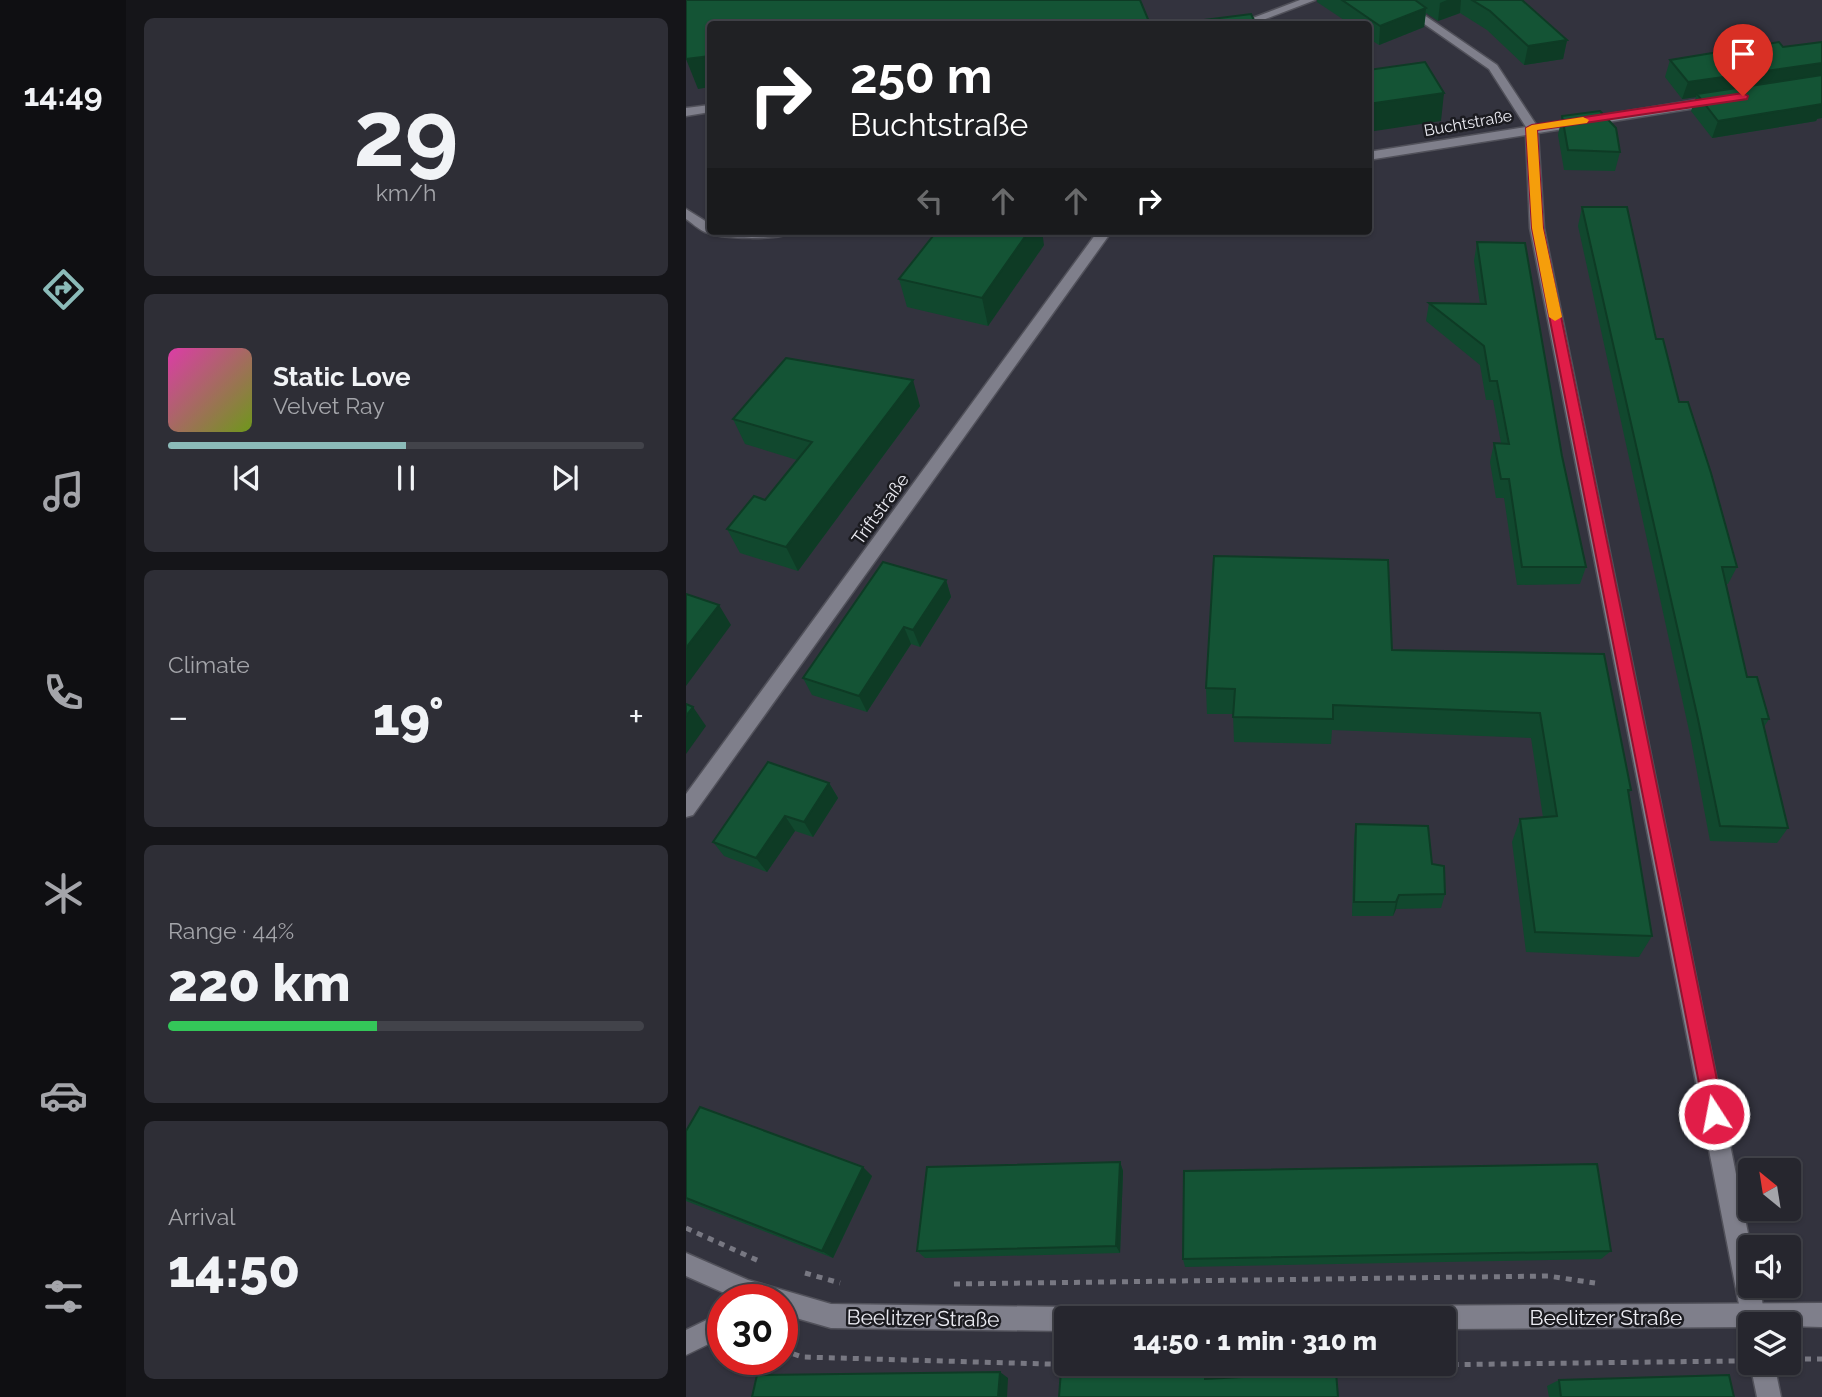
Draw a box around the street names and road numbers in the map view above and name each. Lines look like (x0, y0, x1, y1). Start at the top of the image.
street label: Buchtstraße (1422, 106, 1514, 140)
street label: Triftstraße (847, 469, 913, 549)
street label: Beelitzer Straße (846, 1304, 1000, 1332)
street label: Beelitzer Straße (1530, 1305, 1682, 1330)

